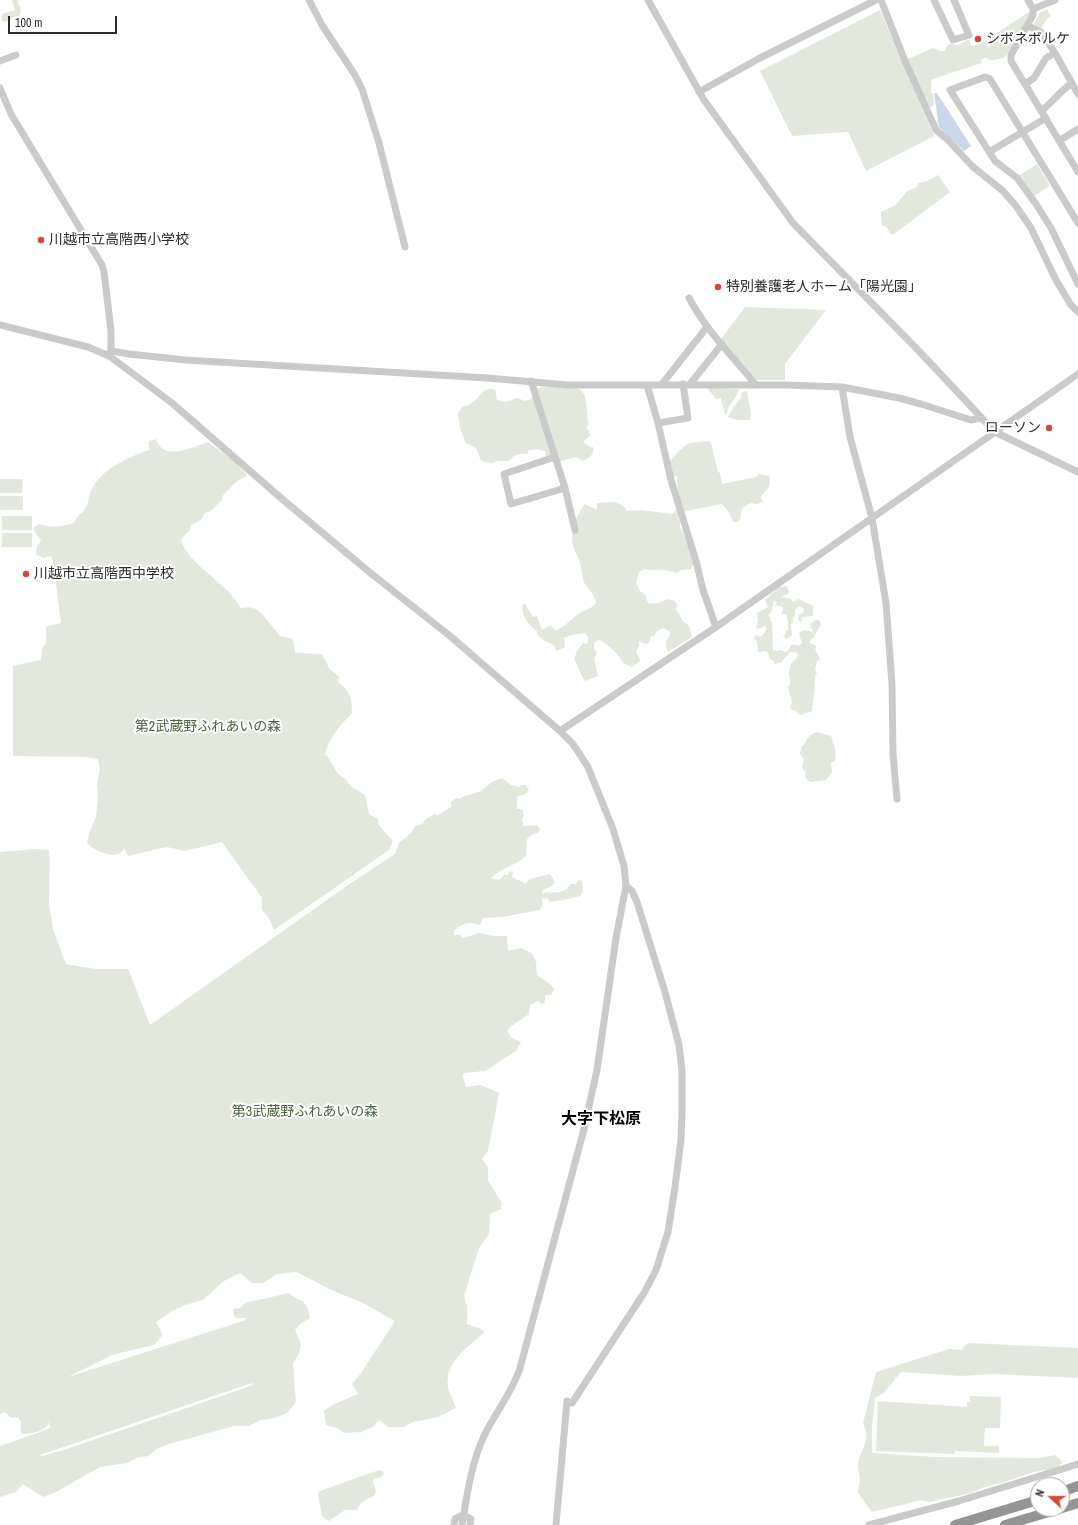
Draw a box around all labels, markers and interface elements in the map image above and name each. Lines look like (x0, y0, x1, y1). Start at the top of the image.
scale bar (10, 8, 119, 34)
text: 100 m (15, 15, 42, 31)
place label: シボネボルケ (986, 31, 1070, 47)
marker: シボネボルケ (973, 34, 983, 44)
place label: 川越市立高階西小学校 (49, 232, 189, 248)
marker: 川越市立高階西小学校 (36, 235, 46, 245)
place label: 特別養護老人ホーム「陽光園」 (726, 279, 922, 295)
marker: 特別養護老人ホーム「陽光園」 (713, 282, 723, 292)
place label: ローソン (985, 420, 1041, 436)
marker: ローソン (1044, 423, 1054, 433)
place label: 川越市立高階西中学校 (34, 566, 174, 582)
marker: 川越市立高階西中学校 (21, 569, 31, 579)
park label: 第2武蔵野ふれあいの森 (135, 719, 281, 735)
park label: 第3武蔵野ふれあいの森 (232, 1104, 378, 1120)
district label: 大字下松原 (561, 1110, 641, 1130)
north arrow (1030, 1477, 1070, 1517)
text: N (1032, 1488, 1047, 1499)

